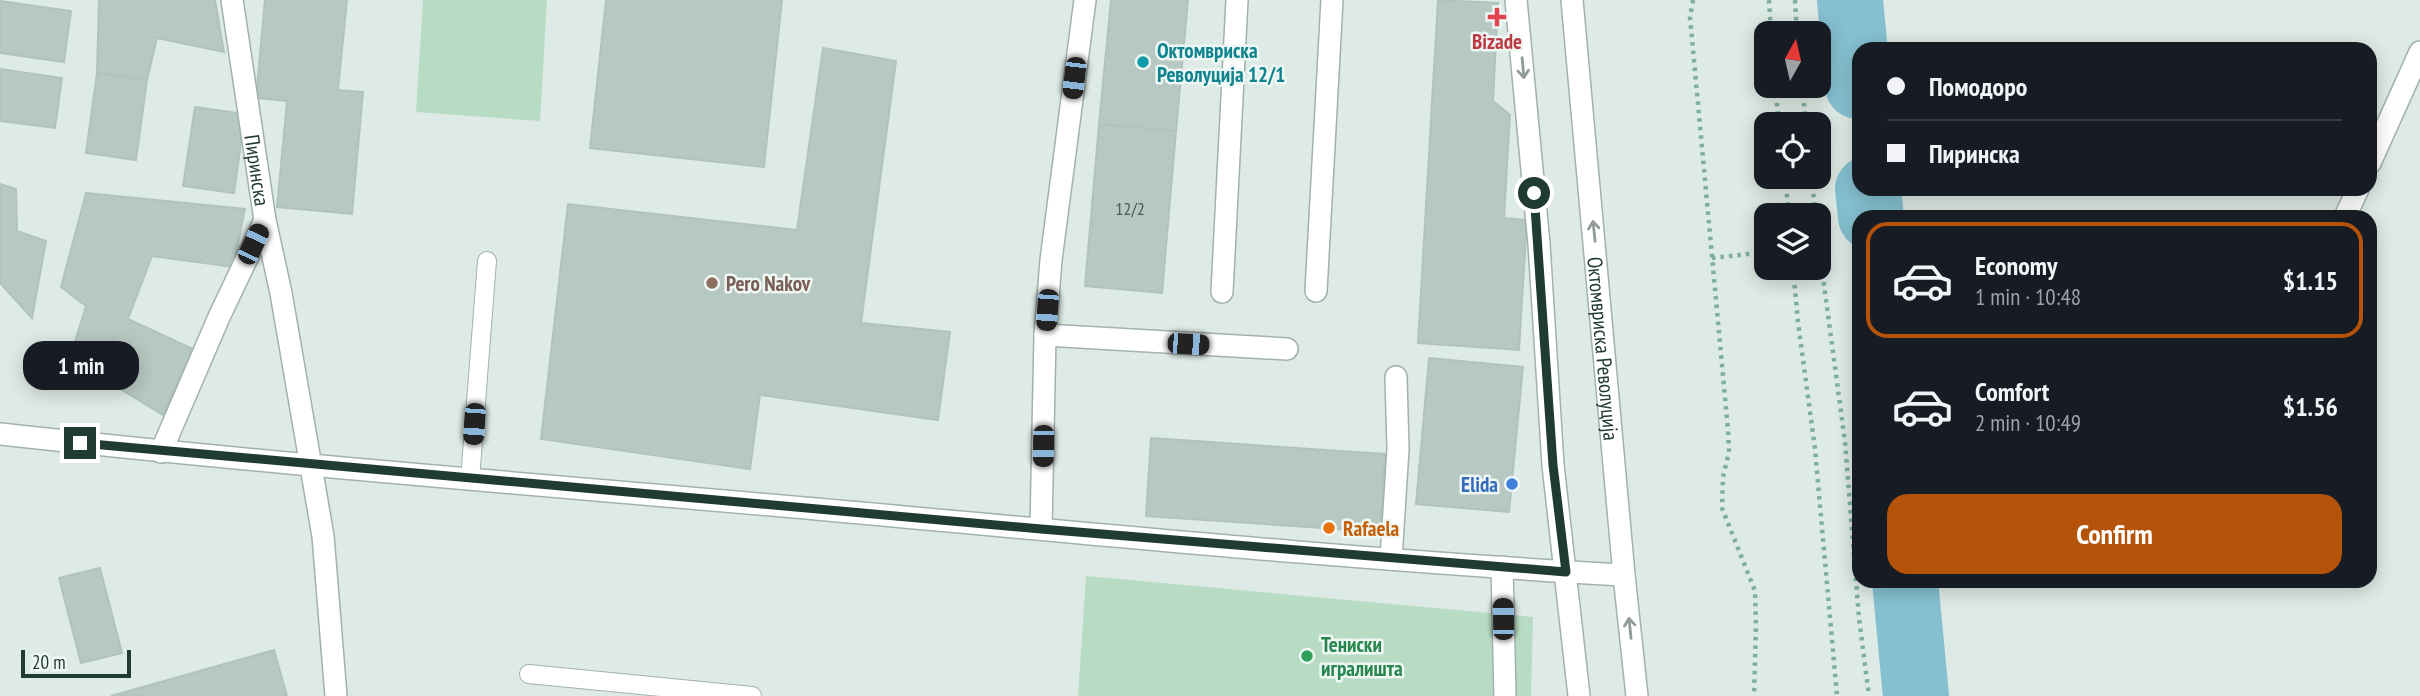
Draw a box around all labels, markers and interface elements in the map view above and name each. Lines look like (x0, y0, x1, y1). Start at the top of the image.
marker: Bizade (1489, 9, 1505, 25)
north arrow (1754, 21, 1830, 98)
map controls (1754, 21, 1831, 280)
place label: Bizade (1472, 28, 1522, 55)
place label: Октомвриска Револуција 12/1 (1157, 37, 1285, 88)
marker: Октомвриска Револуција 12/1 (1135, 54, 1151, 70)
car (1062, 56, 1087, 100)
one-way arrow (1517, 56, 1530, 79)
text: Помодоро (1929, 70, 2027, 103)
button: locate (1754, 112, 1831, 189)
street label: Пиринска (239, 133, 276, 208)
text: Пиринска (1929, 137, 2020, 170)
route start (1518, 177, 1550, 209)
house number: 12/2 (1115, 197, 1145, 220)
button: layers (1754, 203, 1831, 280)
one-way arrow (1587, 220, 1600, 243)
car (235, 221, 272, 267)
icon: car (1891, 249, 1954, 312)
text: Economy (1975, 249, 2057, 282)
street label: Октомвриска Револуција (1582, 255, 1625, 442)
text: $1.15 (2283, 264, 2338, 297)
place label: Pero Nakov (726, 270, 811, 297)
marker: Pero Nakov (704, 275, 720, 291)
text: 1 min · 10:48 (1975, 282, 2081, 311)
car (1036, 288, 1059, 332)
car (1167, 332, 1210, 356)
callout: 1 min (22, 342, 138, 390)
text: 1 min (58, 351, 104, 380)
icon: car (1891, 375, 1954, 438)
text: Comfort (1975, 375, 2049, 408)
text: $1.56 (2283, 390, 2338, 423)
car (463, 402, 486, 446)
text: 2 min · 10:49 (1975, 408, 2081, 437)
car (1033, 425, 1054, 467)
route end (64, 427, 96, 459)
place label: Elida (1461, 471, 1498, 498)
marker: Elida (1504, 476, 1520, 492)
button: Confirm (1887, 494, 2342, 574)
place label: Rafaela (1343, 515, 1400, 542)
marker: Rafaela (1321, 520, 1337, 536)
car (1493, 598, 1514, 640)
one-way arrow (1623, 617, 1636, 640)
place label: Тениски игралишта (1321, 631, 1403, 682)
scale bar (21, 647, 131, 679)
marker: Тениски игралишта (1299, 648, 1315, 664)
text: 20 m (32, 650, 66, 674)

